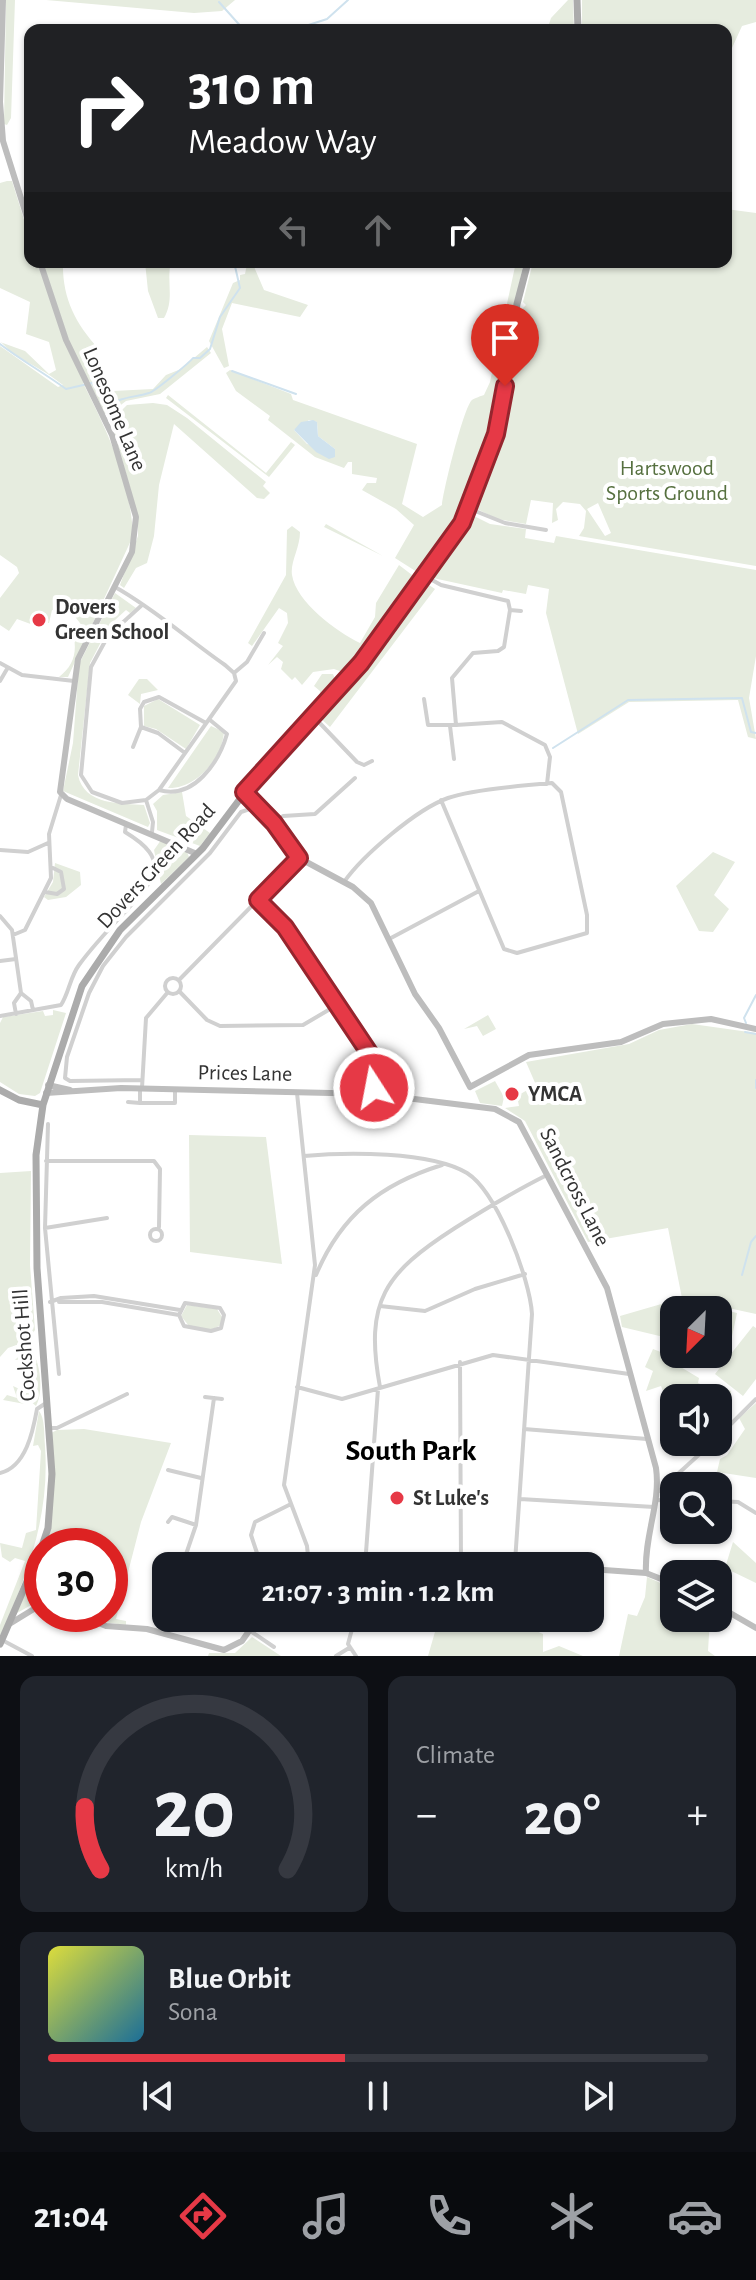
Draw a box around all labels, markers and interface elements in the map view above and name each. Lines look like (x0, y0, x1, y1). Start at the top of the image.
icon: right (56, 56, 160, 160)
text: 310 m (188, 59, 315, 115)
text: Meadow Way (188, 124, 377, 160)
icon: left (272, 208, 316, 252)
icon: ahead (356, 208, 400, 252)
icon: right (440, 208, 484, 252)
pin (471, 304, 539, 386)
icon: arrive (483, 316, 527, 360)
street label: Lonesome Lane (79, 344, 151, 474)
park label: Hartswood Sports Ground (606, 457, 728, 504)
place label: Dovers Green School (55, 596, 169, 643)
marker: Dovers Green School (30, 611, 48, 629)
street label: Dovers Green Road (93, 799, 219, 933)
position arrow (332, 1046, 416, 1130)
street label: Prices Lane (198, 1061, 292, 1085)
place label: YMCA (528, 1083, 582, 1105)
marker: YMCA (503, 1085, 521, 1103)
street label: Sandcross Lane (536, 1124, 614, 1250)
street label: Cockshot Hill (9, 1288, 39, 1402)
north arrow (660, 1296, 732, 1368)
map controls (660, 1296, 732, 1632)
button: sound (660, 1384, 732, 1456)
district label: South Park (346, 1436, 477, 1466)
button: search (660, 1472, 732, 1544)
place label: St Luke's (413, 1487, 489, 1509)
marker: St Luke's (388, 1489, 406, 1507)
speed limit sign: 30 (24, 1528, 128, 1632)
button: layers (660, 1560, 732, 1632)
text: 21:07 · 3 min · 1.2 km (261, 1577, 495, 1607)
text: Climate (416, 1742, 495, 1768)
text: 20 (153, 1769, 235, 1853)
text: 20° (523, 1786, 601, 1846)
text: − (416, 1793, 437, 1837)
text: + (687, 1793, 708, 1837)
text: km/h (165, 1854, 223, 1883)
text: Blue Orbit (168, 1964, 291, 1994)
text: Sona (168, 1999, 218, 2025)
icon: previous (136, 2074, 180, 2118)
icon: pause (356, 2074, 400, 2118)
icon: next (576, 2074, 620, 2118)
icon: directions (175, 2188, 231, 2244)
icon: music (298, 2188, 354, 2244)
icon: phone (421, 2188, 477, 2244)
icon: climate (544, 2188, 600, 2244)
icon: car (667, 2188, 723, 2244)
text: 21:04 (33, 2198, 108, 2234)

